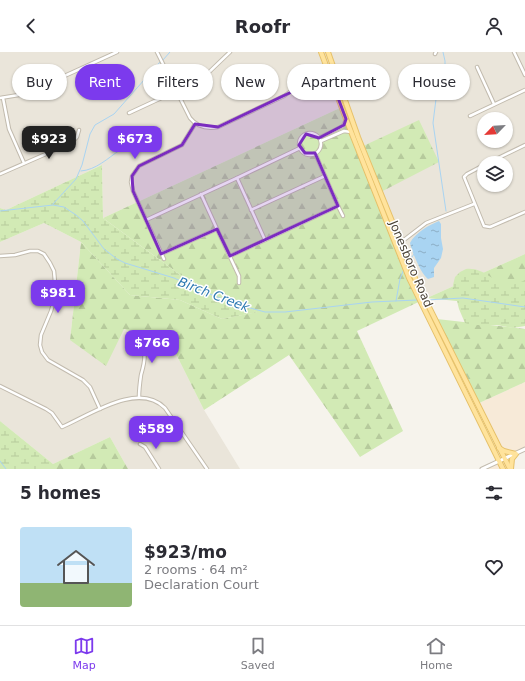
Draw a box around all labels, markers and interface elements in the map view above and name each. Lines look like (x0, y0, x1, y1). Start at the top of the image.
icon: back (20, 15, 42, 37)
icon: person (483, 15, 505, 37)
text: Roofr (235, 16, 290, 37)
chip: Buy (12, 64, 67, 100)
chip: Rent (75, 64, 135, 100)
chip: Filters (143, 64, 213, 100)
chip: New (221, 64, 279, 100)
chip: Apartment (287, 64, 390, 100)
chip: House (398, 64, 470, 100)
north arrow (477, 112, 513, 148)
map controls (477, 112, 513, 192)
pin: $923 (25, 126, 73, 160)
pin: $673 (111, 126, 159, 160)
text: $923 (31, 131, 67, 146)
text: $673 (117, 131, 153, 146)
button: layers (477, 156, 513, 192)
street label: Jonesboro Road (386, 218, 436, 310)
water label: Birch Creek (176, 274, 252, 315)
pin: $981 (34, 280, 82, 314)
text: $981 (40, 285, 76, 300)
pin: $766 (128, 330, 176, 364)
text: $766 (134, 335, 170, 350)
pin: $589 (132, 416, 180, 450)
text: $589 (138, 421, 174, 436)
icon: filters (483, 482, 505, 504)
text: 5 homes (20, 483, 101, 503)
text: $923/mo (144, 542, 227, 562)
icon: home (52, 543, 100, 591)
icon: heart (483, 556, 505, 578)
text: 2 rooms · 64 m² (144, 562, 248, 577)
text: Declaration Court (144, 577, 259, 592)
tab: Map (73, 635, 96, 672)
tab: Saved (241, 635, 275, 672)
tab: Home (420, 635, 452, 672)

